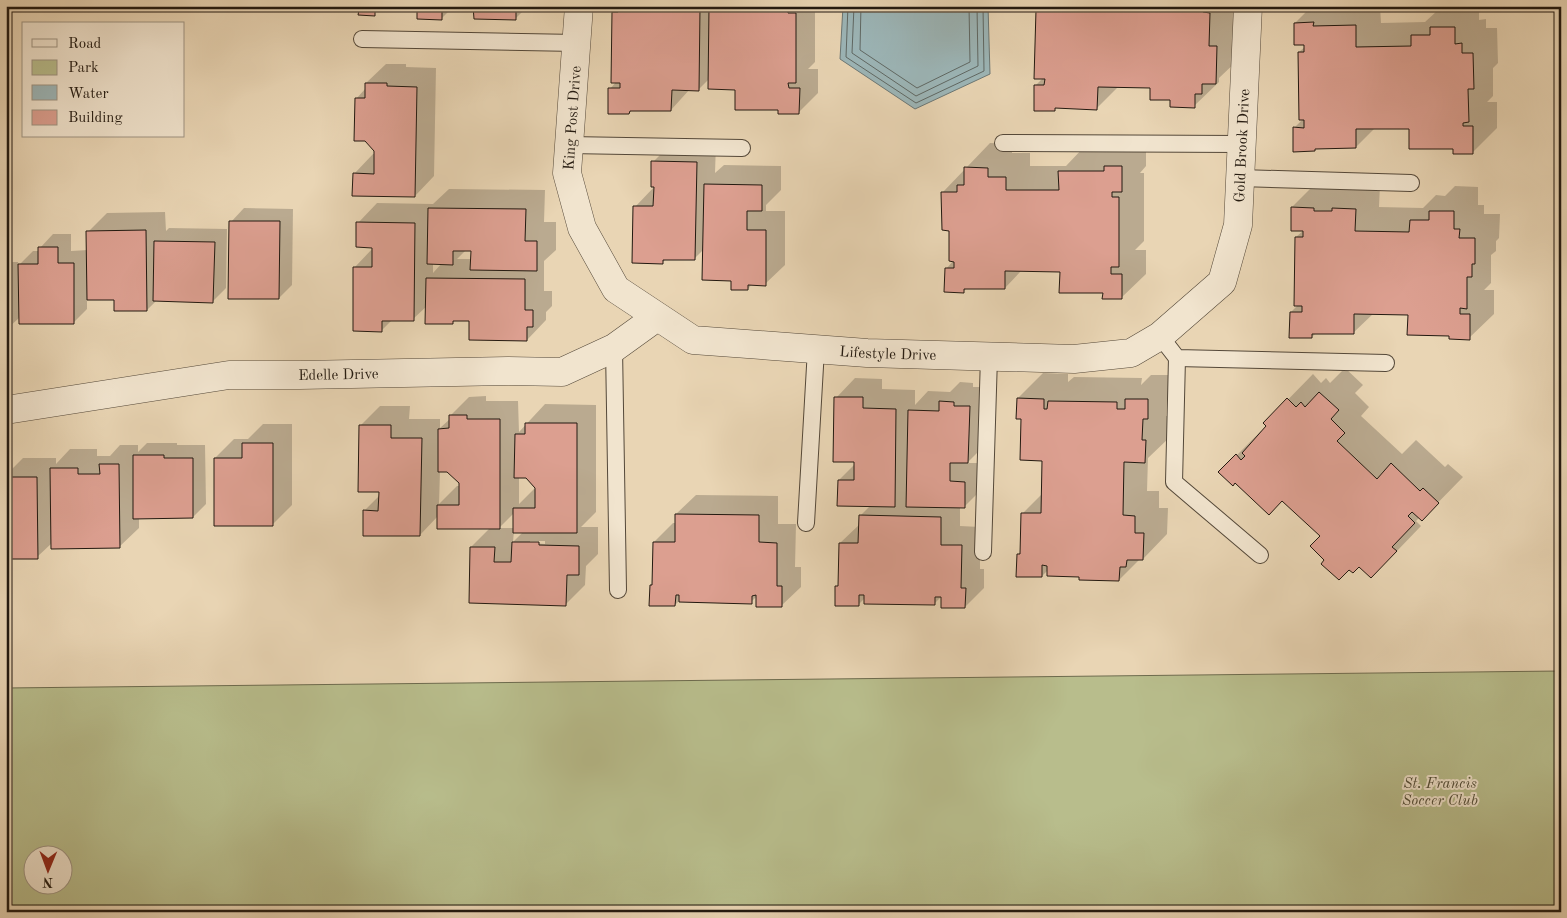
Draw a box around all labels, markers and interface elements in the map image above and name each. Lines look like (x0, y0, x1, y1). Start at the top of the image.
legend (22, 22, 185, 138)
text: Road (68, 37, 102, 52)
text: Park (68, 61, 99, 76)
street label: King Post Drive (562, 65, 585, 171)
text: Water (68, 87, 109, 102)
street label: Gold Brook Drive (1233, 88, 1253, 203)
text: Building (68, 111, 123, 126)
street label: Lifestyle Drive (839, 345, 937, 364)
street label: Edelle Drive (298, 367, 379, 384)
park label: St. Francis Soccer Club (1402, 777, 1478, 809)
north arrow (22, 846, 72, 896)
text: N (42, 875, 53, 889)

